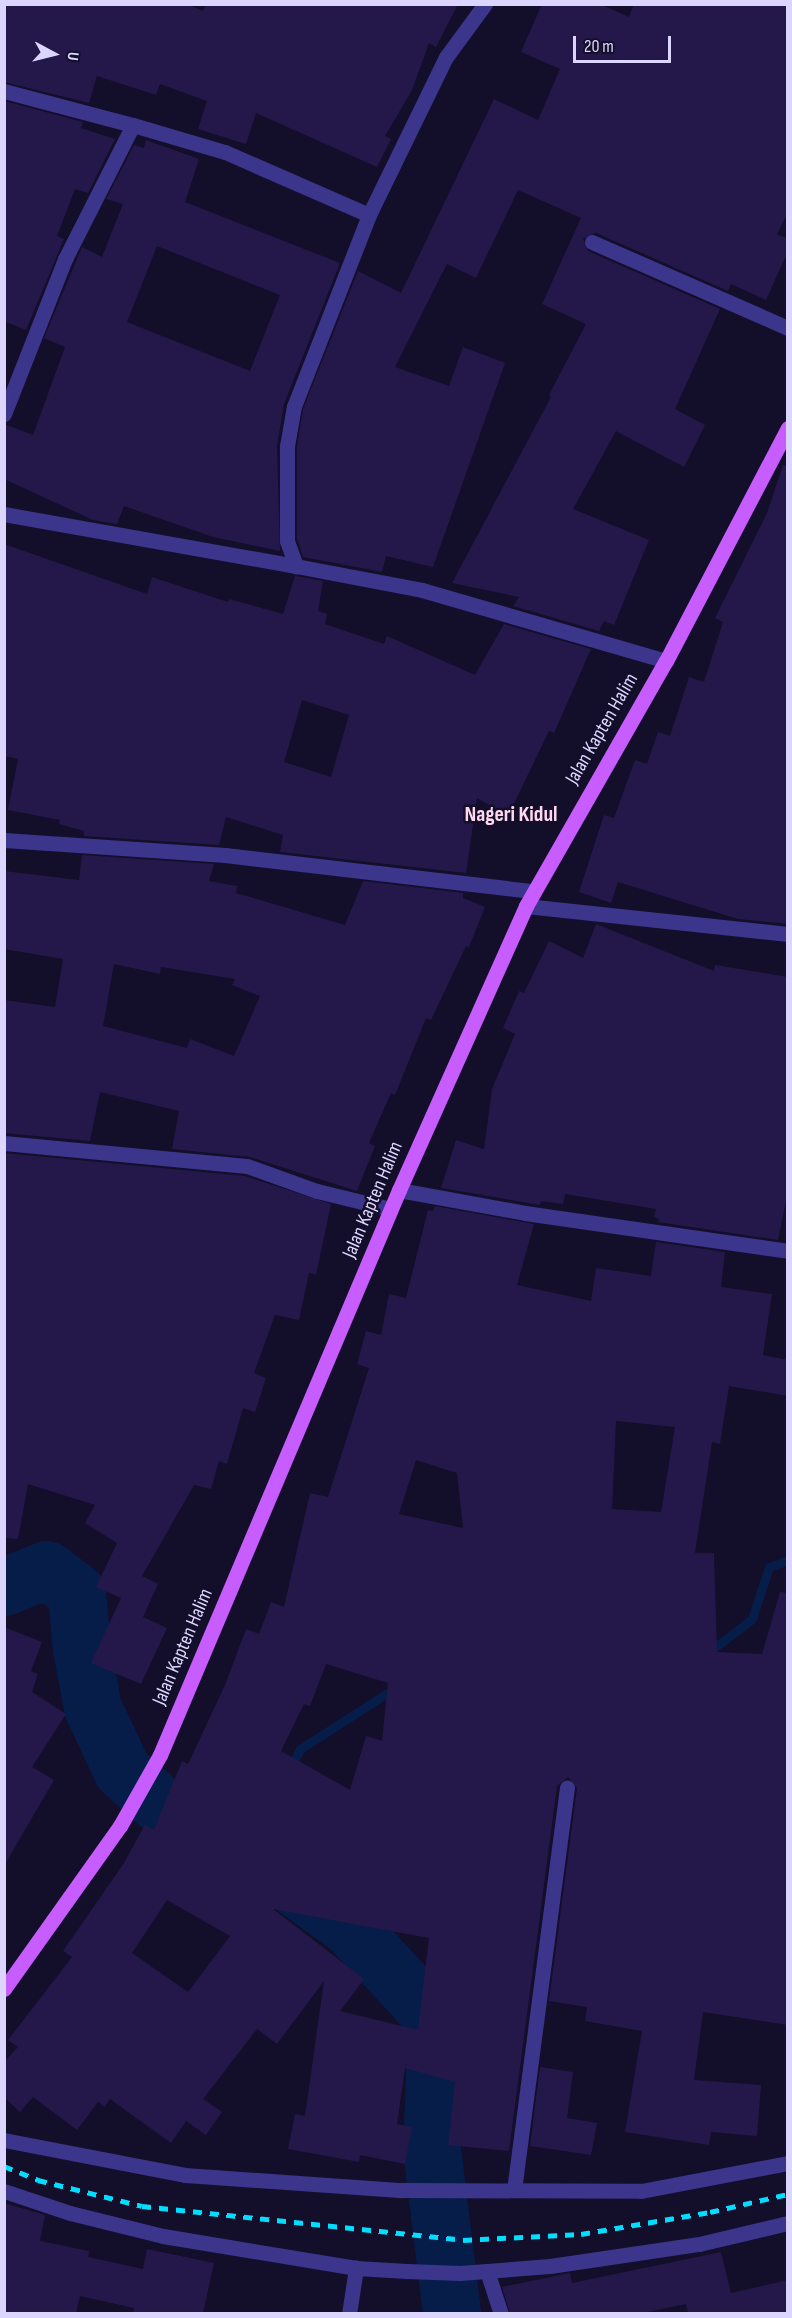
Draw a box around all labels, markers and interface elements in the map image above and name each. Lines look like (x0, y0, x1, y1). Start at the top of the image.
north arrow (24, 24, 84, 84)
scale bar (576, 24, 674, 62)
text: 20 m (584, 36, 614, 57)
text: U (62, 51, 82, 62)
street label: Jalan Kapten Halim (561, 669, 643, 789)
district label: Nageri Kidul (465, 802, 557, 828)
street label: Jalan Kapten Halim (338, 1138, 408, 1262)
street label: Jalan Kapten Halim (148, 1585, 218, 1709)

